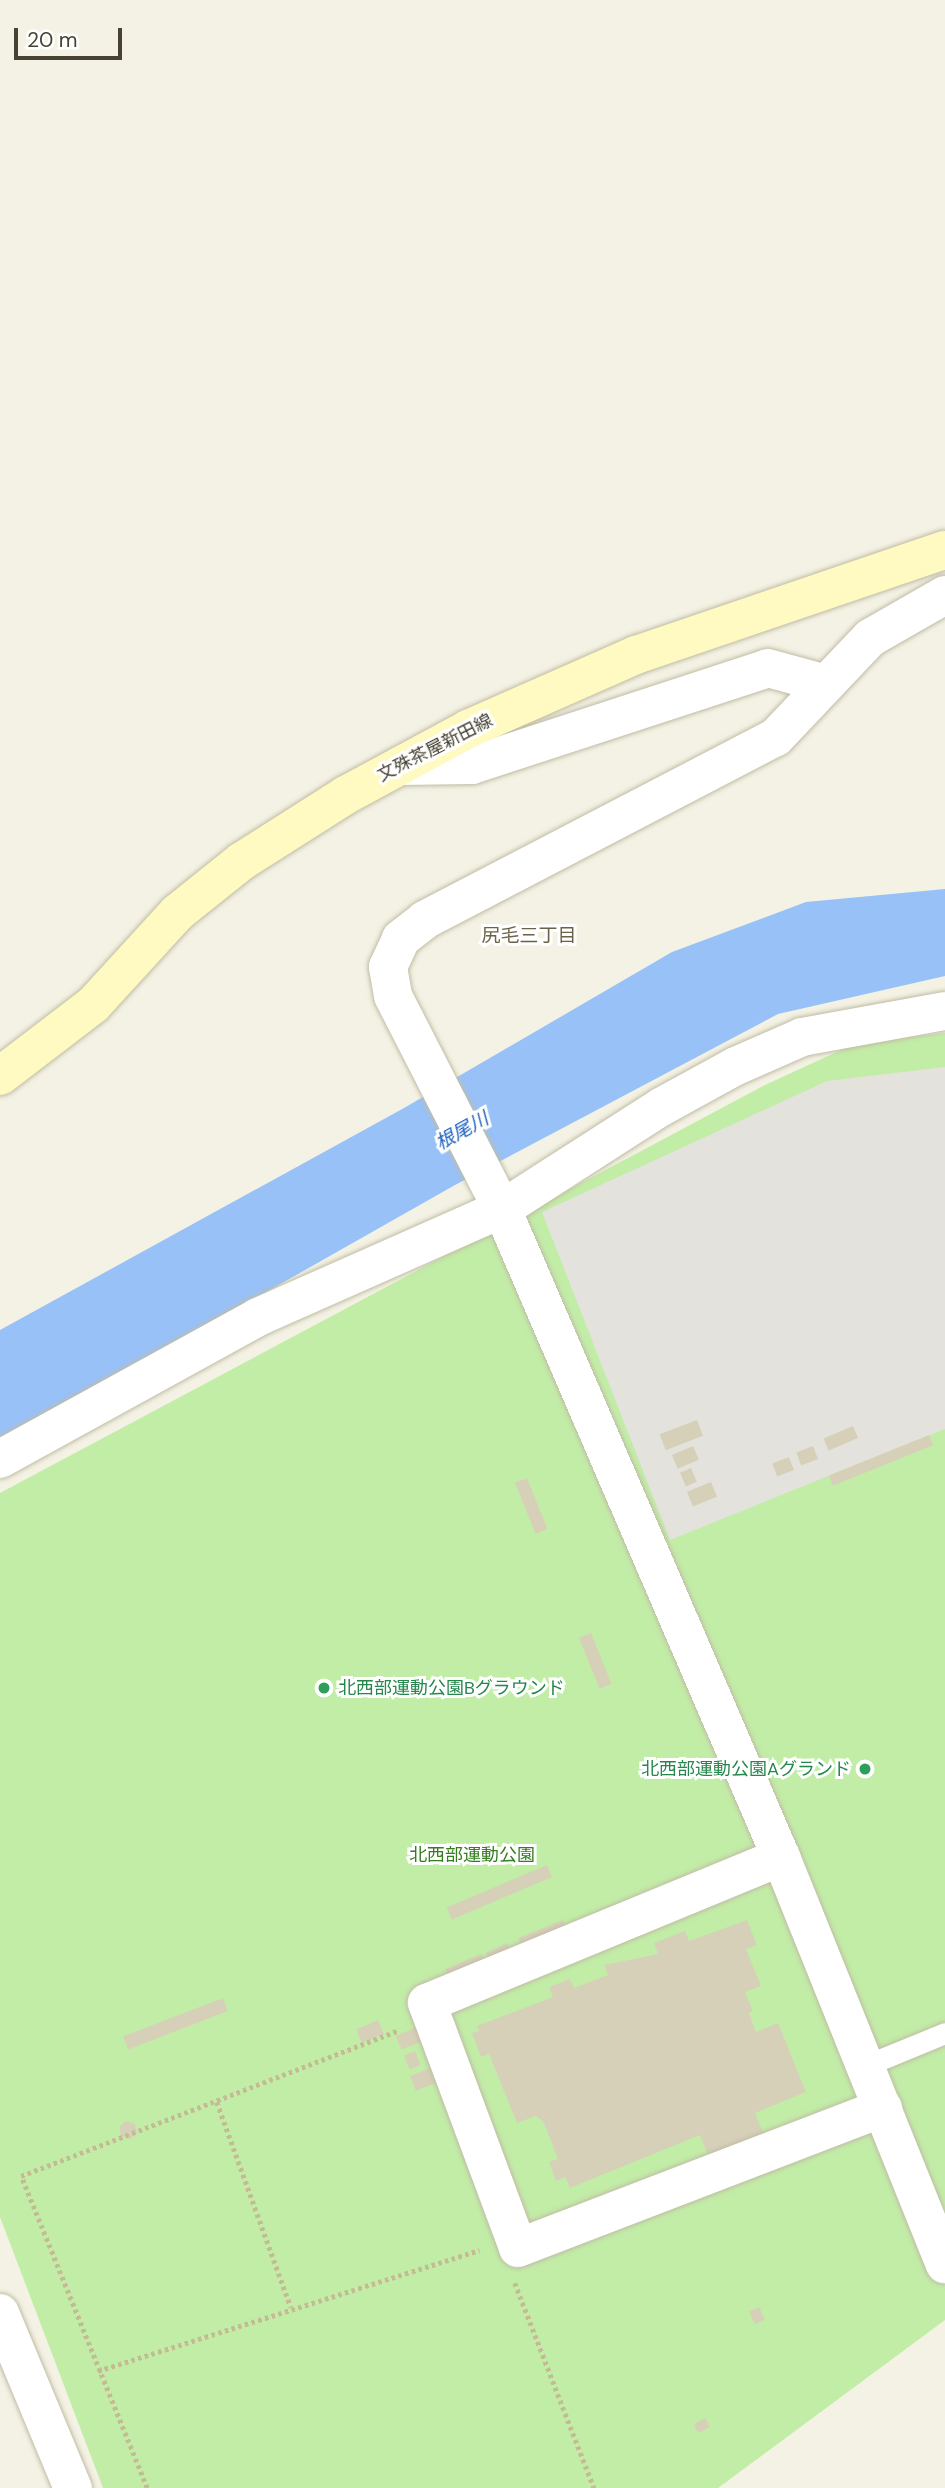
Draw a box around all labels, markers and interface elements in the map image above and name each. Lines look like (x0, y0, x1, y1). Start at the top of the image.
scale bar (18, 14, 126, 58)
text: 20 m (27, 26, 78, 54)
street label: 文殊茶屋新田線 (374, 710, 496, 786)
district label: 尻毛三丁目 (482, 925, 576, 947)
water label: 根尾川 (432, 1107, 492, 1155)
place label: 北西部運動公園Bグラウンド (338, 1677, 565, 1699)
marker: 北西部運動公園Bグラウンド (316, 1680, 332, 1696)
place label: 北西部運動公園Aグランド (641, 1758, 851, 1780)
marker: 北西部運動公園Aグランド (857, 1761, 873, 1777)
park label: 北西部運動公園 (409, 1844, 535, 1866)

